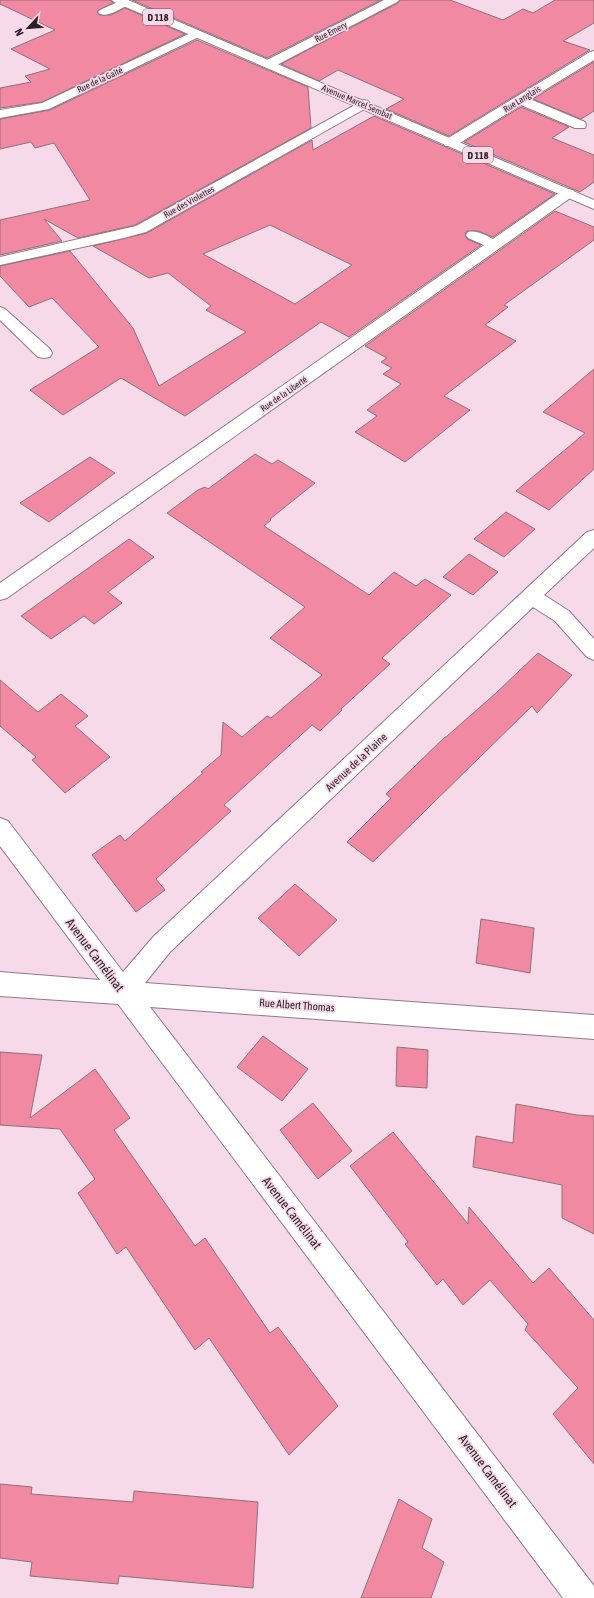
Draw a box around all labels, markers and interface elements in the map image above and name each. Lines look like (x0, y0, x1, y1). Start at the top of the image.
north arrow (8, 8, 48, 48)
road number: D 118 (143, 9, 173, 25)
street label: Rue Emery (313, 19, 349, 44)
text: N (12, 27, 26, 38)
street label: Rue de la Gaîté (76, 65, 124, 95)
street label: Avenue Marcel Sembat (320, 83, 394, 121)
street label: Rue Langlais (502, 84, 542, 114)
road number: D 118 (463, 147, 493, 163)
street label: Rue des Violettes (162, 184, 216, 220)
street label: Rue de la Liberté (259, 374, 309, 414)
street label: Avenue de la Plaine (323, 731, 389, 793)
street label: Avenue Camélinat (63, 916, 127, 995)
street label: Rue Albert Thomas (259, 996, 335, 1014)
street label: Avenue Camélinat (259, 1174, 325, 1252)
street label: Avenue Camélinat (456, 1432, 520, 1511)

